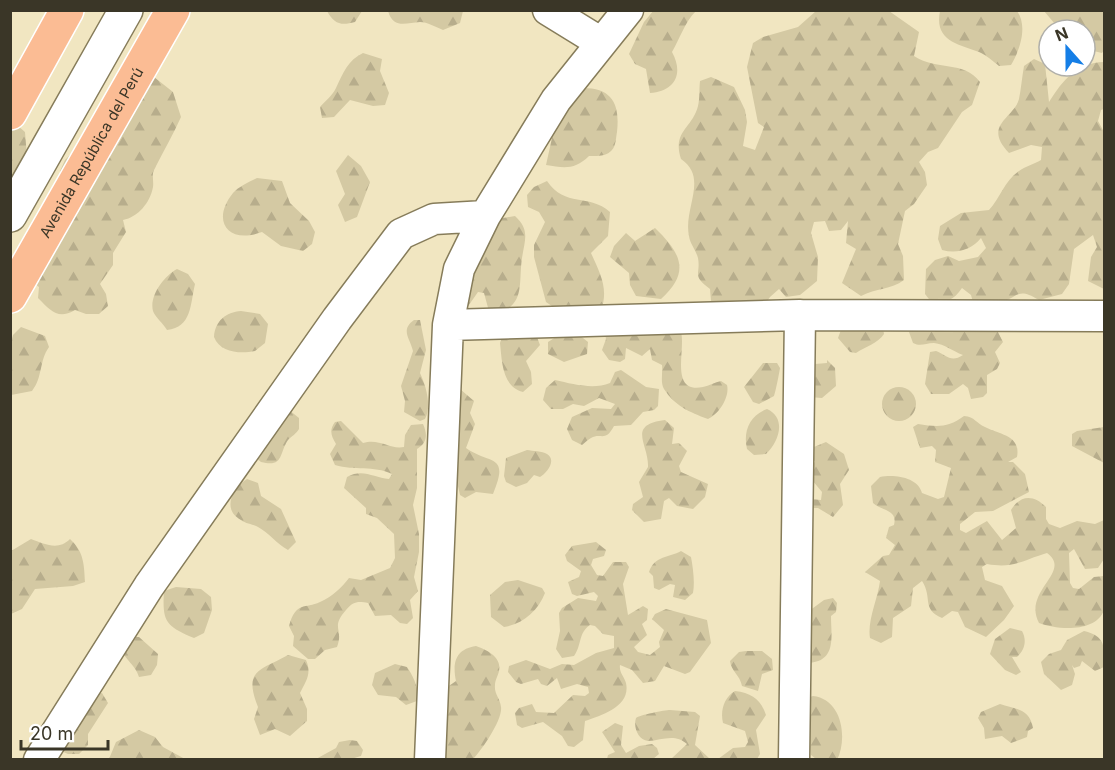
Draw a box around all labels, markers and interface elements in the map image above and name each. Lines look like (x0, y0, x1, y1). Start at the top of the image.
north arrow (1037, 18, 1097, 78)
text: N (1052, 22, 1071, 46)
street label: Avenida República del Perú (35, 64, 147, 241)
scale bar (21, 713, 108, 751)
text: 20 m (30, 723, 73, 744)

